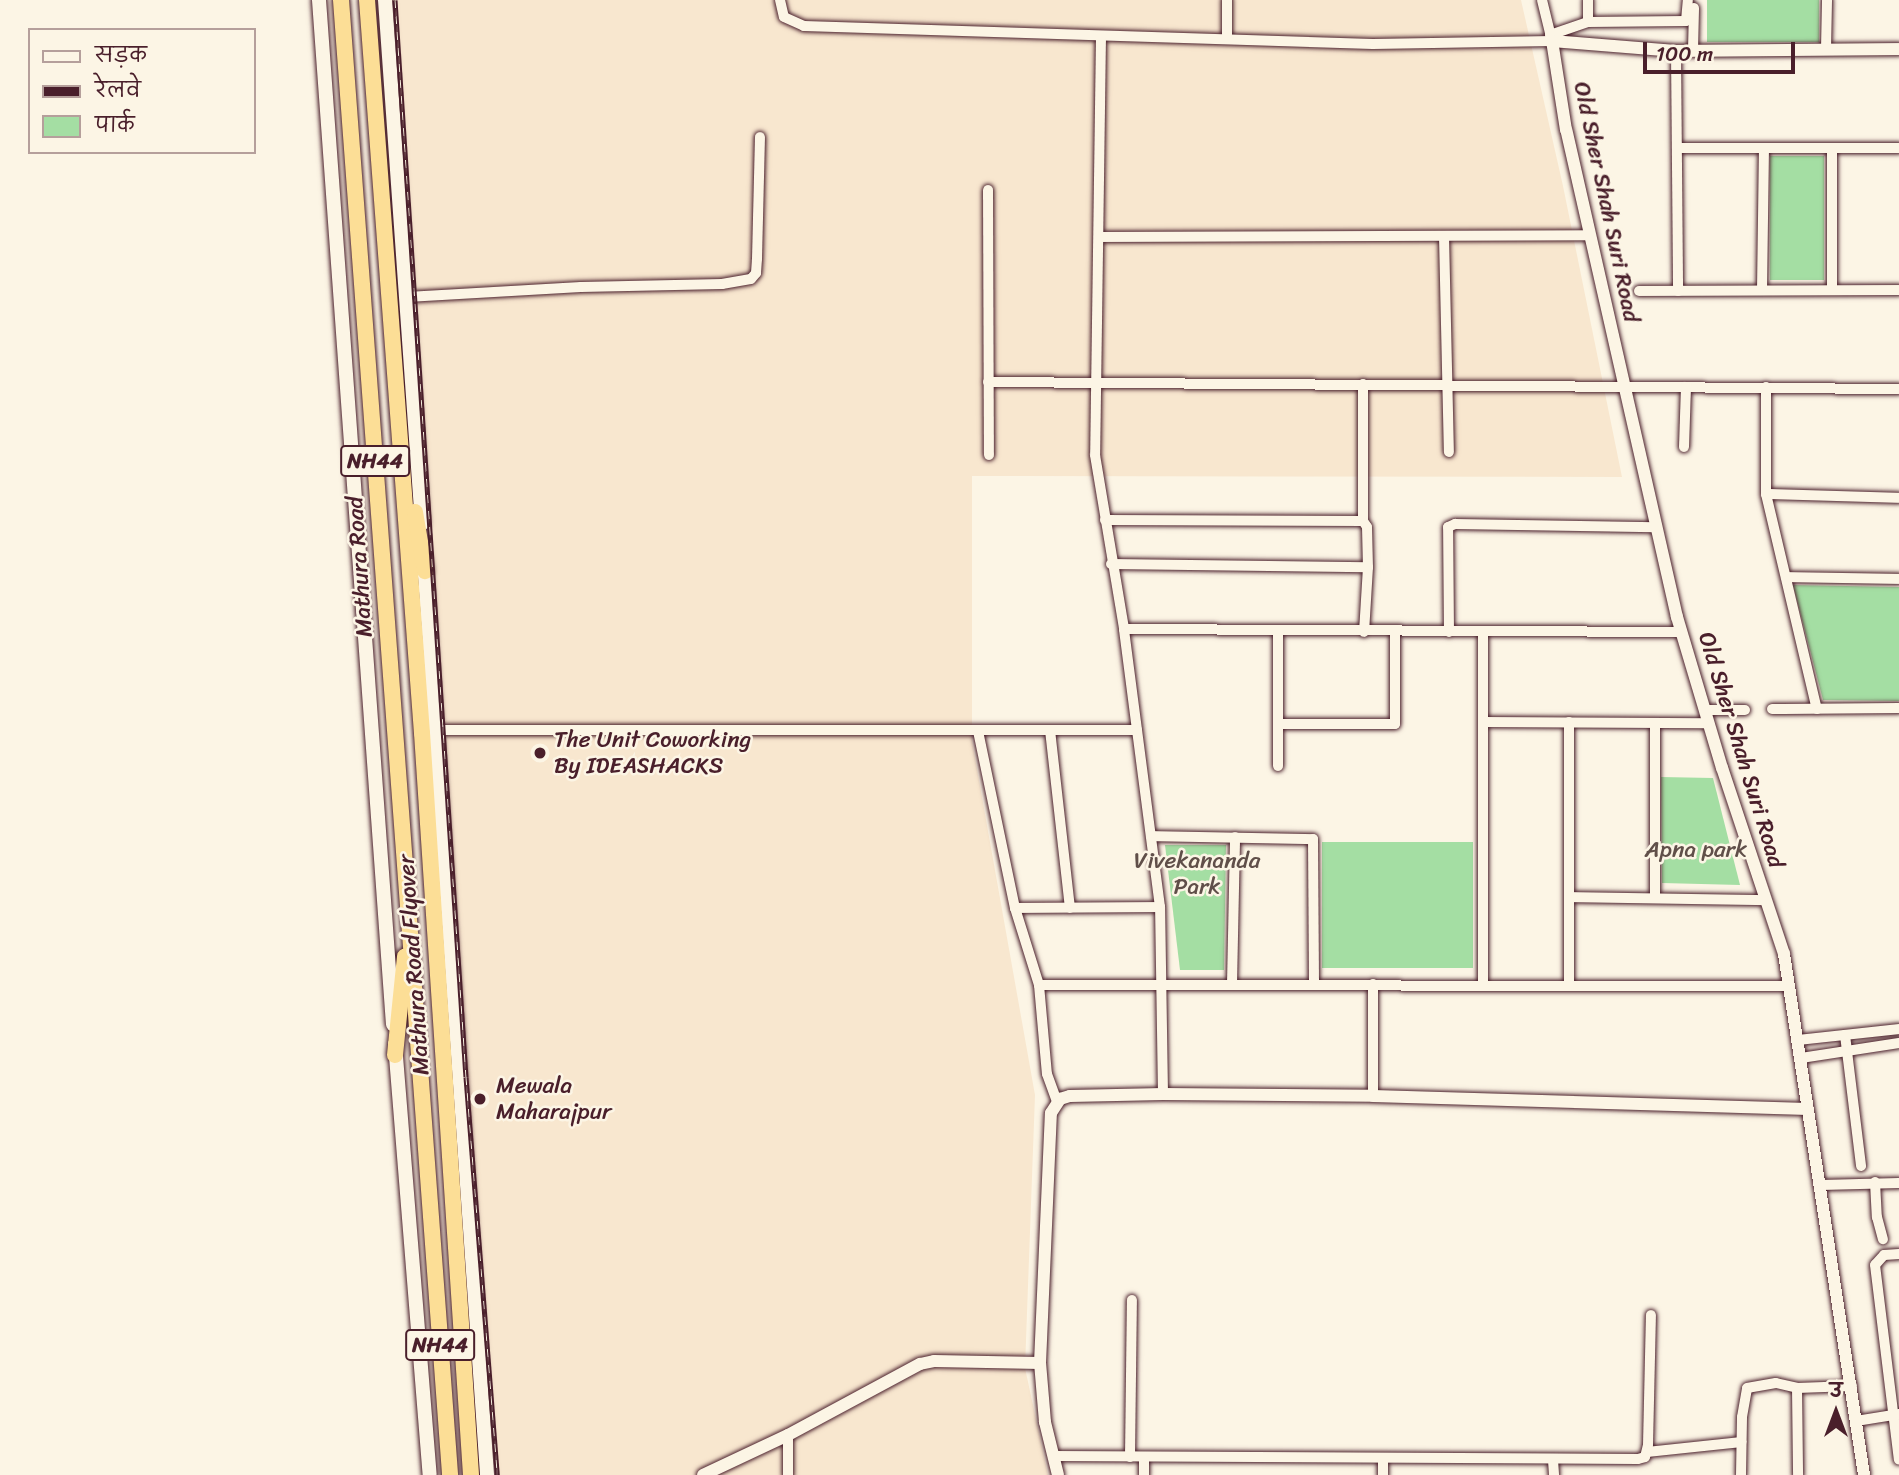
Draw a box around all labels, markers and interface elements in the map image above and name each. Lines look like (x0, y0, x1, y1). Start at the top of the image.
legend (28, 28, 256, 154)
scale bar (1647, 28, 1799, 72)
text: 100 m (1656, 35, 1713, 73)
text: सड़क (95, 36, 147, 74)
text: रेलवे (95, 71, 141, 109)
street label: Old Sher Shah Suri Road (1567, 78, 1645, 326)
text: पार्क (95, 106, 135, 144)
road number: NH44 (340, 444, 410, 478)
street label: Mathura Road (341, 496, 379, 638)
street label: Old Sher Shah Suri Road (1692, 628, 1790, 872)
place label: The Unit Coworking By IDEASHACKS (554, 726, 752, 780)
marker: The Unit Coworking By IDEASHACKS (532, 745, 548, 761)
park label: Apna park (1645, 836, 1747, 864)
park label: Vivekananda Park (1134, 847, 1260, 901)
street label: Mathura Road Flyover (393, 853, 435, 1077)
place label: Mewala Maharajpur (496, 1072, 612, 1126)
marker: Mewala Maharajpur (470, 1089, 490, 1109)
road number: NH44 (405, 1328, 475, 1362)
text: उ (1830, 1374, 1842, 1407)
north arrow (1801, 1377, 1871, 1447)

